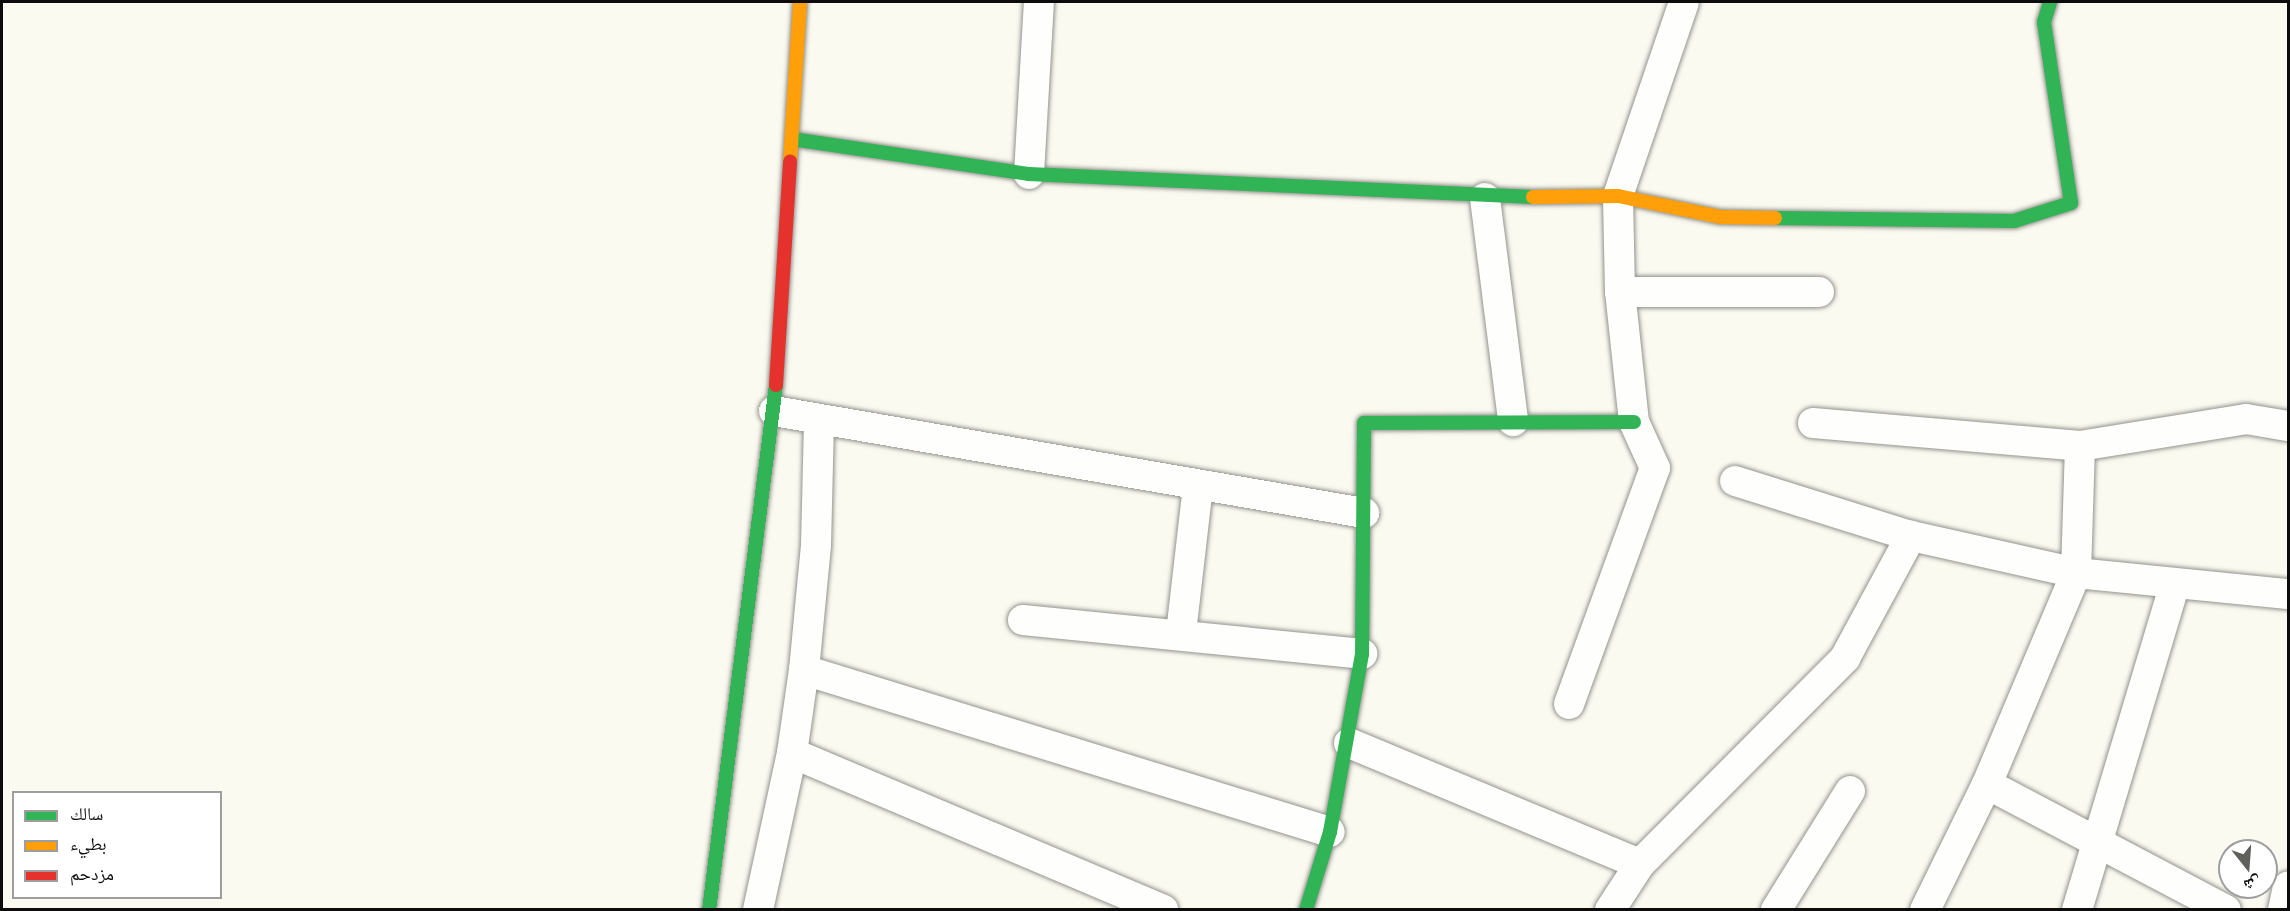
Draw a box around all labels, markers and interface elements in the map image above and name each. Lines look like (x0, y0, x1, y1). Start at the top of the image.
legend (12, 791, 222, 899)
text: سالك (70, 801, 103, 825)
text: بطيء (70, 831, 107, 855)
north arrow (2218, 839, 2278, 899)
text: مزدحم (70, 861, 114, 885)
text: ش (2241, 871, 2264, 897)

